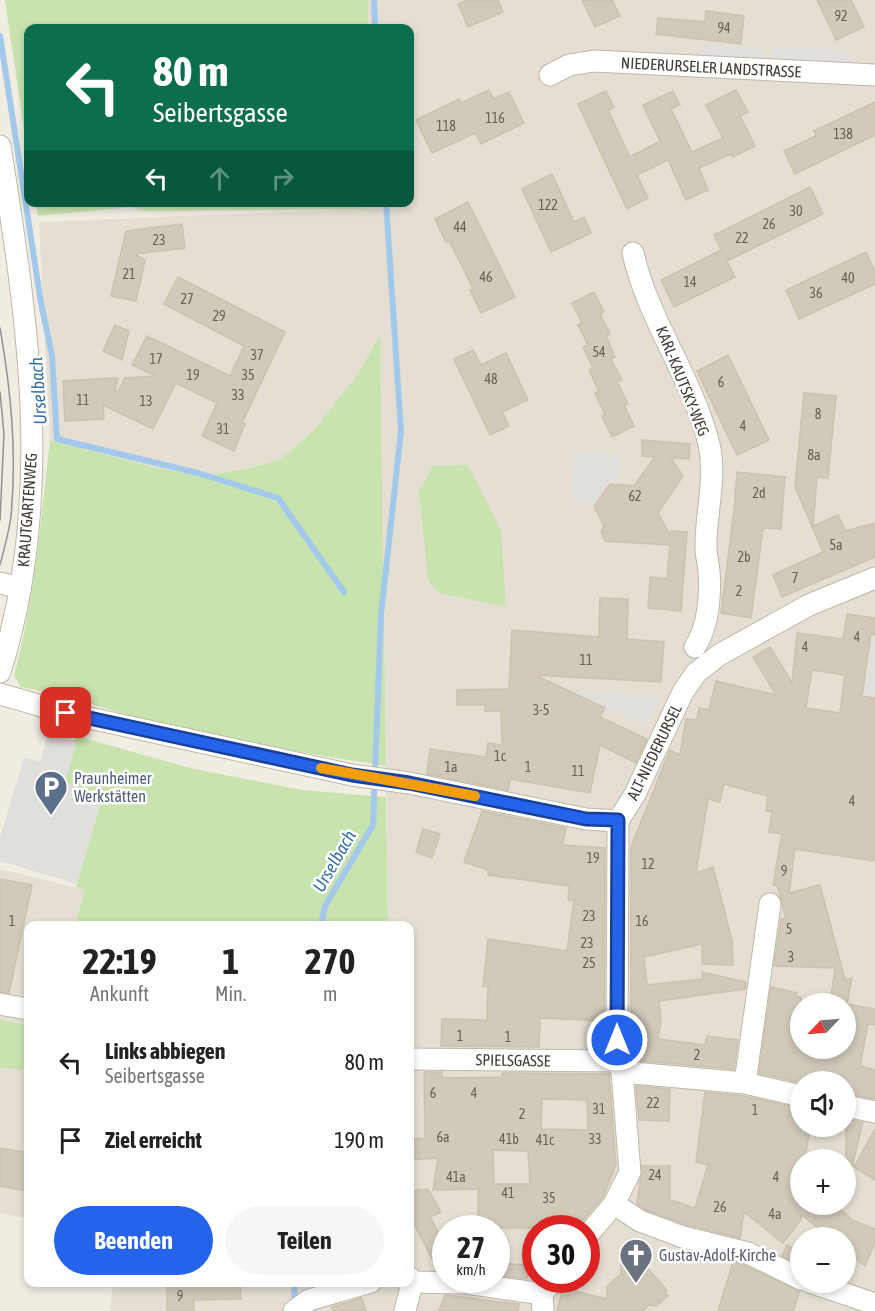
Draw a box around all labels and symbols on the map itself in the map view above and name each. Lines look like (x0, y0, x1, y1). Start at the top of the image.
house number: 92 (834, 8, 848, 24)
house number: 94 (717, 20, 731, 36)
street label: NIEDERURSELER LANDSTRASSE (620, 53, 802, 81)
house number: 116 (485, 110, 505, 126)
house number: 118 (436, 118, 456, 134)
house number: 138 (833, 126, 853, 142)
house number: 122 (538, 197, 558, 213)
house number: 30 (789, 203, 803, 219)
house number: 26 (762, 216, 776, 232)
house number: 44 (453, 219, 467, 235)
house number: 22 (735, 230, 749, 246)
house number: 23 (152, 232, 166, 248)
house number: 21 (122, 266, 136, 282)
house number: 46 (479, 269, 493, 285)
house number: 40 (841, 270, 855, 286)
house number: 14 (683, 274, 697, 290)
house number: 36 (809, 285, 823, 301)
house number: 27 (180, 291, 194, 307)
house number: 29 (212, 308, 226, 324)
street label: KARL-KAUTSKY-WEG (653, 323, 713, 439)
house number: 54 (592, 344, 606, 360)
house number: 37 (250, 347, 264, 363)
house number: 17 (149, 351, 163, 367)
water label: Urselbach (25, 356, 51, 425)
house number: 19 (186, 367, 200, 383)
house number: 35 (241, 367, 255, 383)
house number: 48 (484, 371, 498, 387)
house number: 6 (718, 374, 725, 390)
house number: 33 (231, 387, 245, 403)
house number: 11 (76, 392, 90, 408)
house number: 13 (139, 393, 153, 409)
house number: 8 (815, 406, 822, 422)
house number: 4 (740, 418, 747, 434)
house number: 31 (216, 421, 230, 437)
house number: 8a (807, 447, 821, 463)
street label: KRAUTGARTENWEG (14, 452, 40, 568)
house number: 2d (752, 485, 766, 501)
house number: 62 (628, 488, 642, 504)
house number: 5a (829, 537, 843, 553)
house number: 2b (737, 549, 751, 565)
house number: 7 (792, 570, 798, 586)
house number: 2 (736, 583, 742, 599)
house number: 4 (854, 629, 861, 645)
house number: 4 (802, 639, 809, 655)
house number: 11 (579, 652, 593, 668)
pin (40, 687, 91, 738)
street label: ALT-NIEDERURSEL (623, 701, 685, 803)
house number: 3-5 (533, 702, 549, 718)
house number: 1c (494, 748, 507, 764)
house number: 1a (444, 759, 458, 775)
house number: 1 (525, 759, 531, 775)
house number: 11 (571, 763, 585, 779)
parking icon: Praunheimer Werkstätten (33, 769, 69, 816)
place label: Praunheimer Werkstätten (74, 769, 152, 805)
house number: 4 (849, 793, 856, 809)
water label: Urselbach (308, 826, 360, 895)
house number: 19 (586, 850, 600, 866)
house number: 12 (641, 856, 655, 872)
house number: 9 (781, 863, 787, 879)
house number: 23 (582, 908, 596, 924)
house number: 1 (9, 913, 15, 929)
house number: 16 (635, 913, 649, 929)
house number: 5 (786, 921, 792, 937)
house number: 23 (580, 935, 594, 951)
house number: 3 (788, 949, 794, 965)
house number: 25 (582, 955, 596, 971)
north arrow (790, 993, 856, 1059)
position arrow (585, 1008, 649, 1072)
house number: 1 (457, 1028, 463, 1044)
house number: 1 (505, 1029, 511, 1045)
house number: 2 (694, 1047, 700, 1063)
street label: SPIELSGASSE (475, 1050, 551, 1070)
house number: 6 (430, 1085, 437, 1101)
house number: 4 (471, 1085, 478, 1101)
house number: 22 (646, 1095, 660, 1111)
house number: 31 (592, 1101, 606, 1117)
house number: 1 (752, 1102, 758, 1118)
house number: 2 (519, 1106, 525, 1122)
house number: 6a (436, 1129, 450, 1145)
house number: 41b (499, 1131, 519, 1147)
house number: 33 (588, 1131, 602, 1147)
house number: 41c (536, 1132, 555, 1148)
house number: 24 (648, 1167, 662, 1183)
house number: 41a (446, 1169, 466, 1185)
house number: 4 (773, 1169, 780, 1185)
house number: 41 (501, 1185, 515, 1201)
house number: 35 (542, 1190, 556, 1206)
house number: 26 (713, 1199, 727, 1215)
house number: 4a (768, 1206, 782, 1222)
speed limit sign: 30 (522, 1215, 600, 1293)
church icon: Gustav-Adolf-Kirche (618, 1237, 654, 1284)
place label: Gustav-Adolf-Kirche (659, 1246, 776, 1264)
house number: 9 (177, 1288, 183, 1304)

